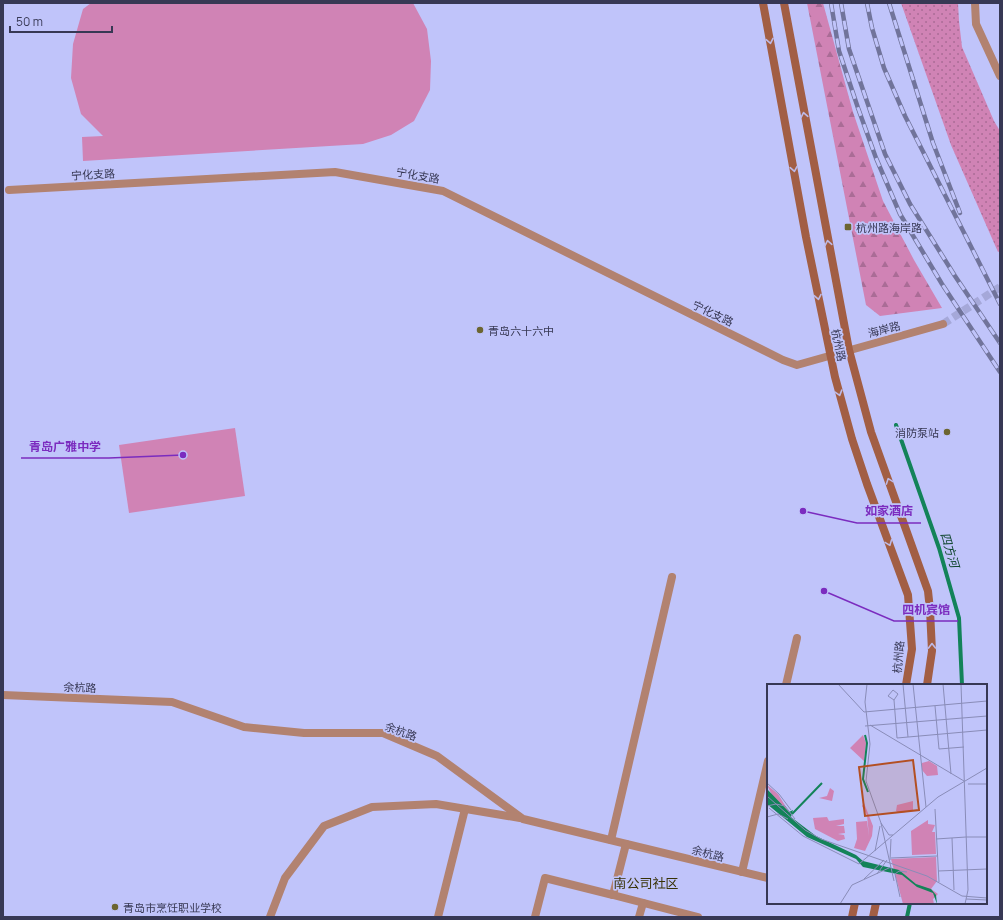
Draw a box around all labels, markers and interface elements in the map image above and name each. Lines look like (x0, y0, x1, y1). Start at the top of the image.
scale bar (10, 8, 112, 34)
text: 50 m (16, 13, 43, 30)
one-way arrow (766, 38, 774, 44)
one-way arrow (801, 112, 809, 118)
street label: 宁化支路 (395, 164, 441, 186)
street label: 宁化支路 (71, 165, 115, 183)
one-way arrow (789, 166, 798, 172)
place label: 杭州路海岸路 (856, 220, 922, 235)
marker: 杭州路海岸路 (843, 222, 853, 232)
one-way arrow (825, 240, 833, 246)
one-way arrow (814, 294, 822, 300)
street label: 宁化支路 (690, 297, 736, 329)
street label: 海岸路 (866, 317, 902, 341)
place label: 青岛六十六中 (488, 323, 554, 338)
marker: 青岛六十六中 (475, 325, 485, 335)
street label: 杭州路 (828, 327, 850, 363)
one-way arrow (834, 389, 843, 396)
place label: 消防泵站 (895, 425, 939, 440)
marker: 消防泵站 (942, 427, 952, 437)
callout: 青岛广雅中学 (21, 434, 109, 458)
text: 青岛广雅中学 (29, 438, 101, 455)
one-way arrow (885, 478, 893, 485)
callout: 如家酒店 (857, 499, 921, 523)
text: 如家酒店 (865, 502, 913, 519)
water label: 四方河 (937, 530, 964, 572)
one-way arrow (885, 539, 893, 546)
callout: 四机宾馆 (894, 597, 958, 621)
text: 四机宾馆 (902, 601, 950, 618)
street label: 杭州路 (889, 640, 907, 674)
one-way arrow (928, 643, 936, 649)
street label: 余杭路 (63, 679, 97, 695)
inset map (767, 684, 987, 904)
street label: 余杭路 (383, 718, 419, 744)
street label: 余杭路 (690, 842, 726, 864)
district label: 南公司社区 (613, 874, 679, 892)
place label: 青岛市烹饪职业学校 (123, 900, 222, 915)
marker: 青岛市烹饪职业学校 (110, 902, 120, 912)

